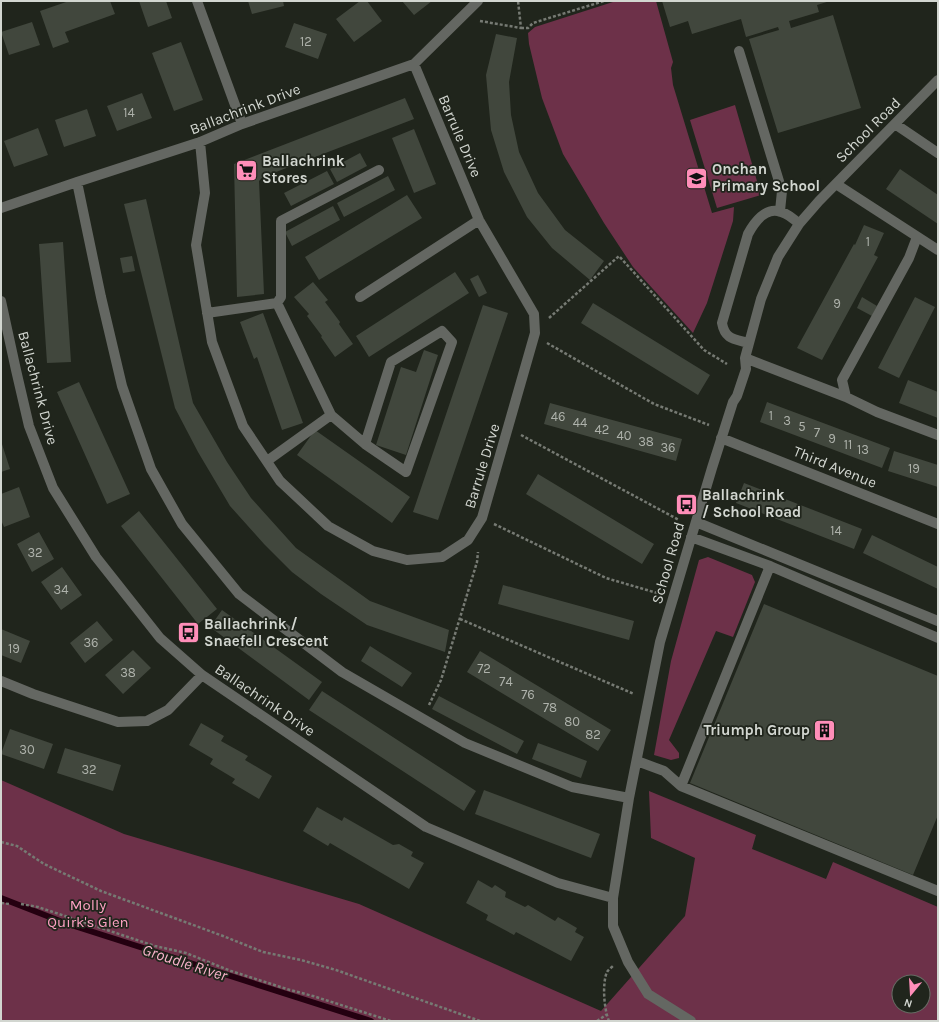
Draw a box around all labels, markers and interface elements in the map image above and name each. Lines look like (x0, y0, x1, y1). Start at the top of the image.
house number: 12 (300, 34, 312, 49)
street label: Ballachrink Drive (187, 80, 303, 138)
street label: Barrule Drive (435, 92, 485, 180)
street label: School Road (832, 94, 904, 166)
house number: 14 (123, 105, 135, 120)
place label: Ballachrink Stores (262, 152, 345, 187)
supermarket icon: Ballachrink Stores (234, 157, 260, 183)
place label: Onchan Primary School (712, 160, 820, 195)
school or university icon: Onchan Primary School (684, 165, 710, 191)
house number: 1 (866, 234, 870, 249)
house number: 9 (833, 296, 841, 311)
street label: Ballachrink Drive (14, 329, 62, 447)
house number: 1 (769, 408, 773, 423)
house number: 46 (551, 409, 565, 424)
house number: 3 (783, 413, 791, 428)
house number: 44 (573, 415, 587, 430)
house number: 5 (798, 419, 806, 434)
street label: Barrule Drive (461, 421, 503, 511)
house number: 42 (595, 422, 609, 437)
house number: 7 (814, 425, 820, 440)
house number: 40 (617, 428, 632, 443)
house number: 9 (828, 431, 836, 446)
house number: 38 (638, 434, 654, 449)
house number: 11 (844, 437, 852, 452)
house number: 36 (660, 440, 676, 455)
street label: Third Avenue (791, 442, 879, 492)
house number: 13 (857, 442, 869, 457)
house number: 19 (908, 461, 920, 476)
place label: Ballachrink / School Road (702, 486, 801, 521)
bus stop icon: Ballachrink / School Road (674, 491, 700, 517)
street label: School Road (648, 520, 688, 606)
house number: 14 (830, 523, 842, 538)
house number: 32 (27, 545, 43, 560)
house number: 34 (54, 582, 68, 597)
place label: Ballachrink / Snaefell Crescent (204, 615, 329, 650)
bus stop icon: Ballachrink / Snaefell Crescent (176, 620, 202, 646)
house number: 36 (83, 635, 99, 650)
house number: 19 (8, 641, 20, 656)
street label: Ballachrink Drive (211, 660, 319, 740)
house number: 72 (477, 661, 491, 676)
house number: 38 (120, 665, 136, 680)
house number: 74 (499, 674, 513, 689)
house number: 76 (521, 687, 535, 702)
house number: 78 (543, 700, 557, 715)
house number: 80 (564, 714, 580, 729)
building icon: Triumph Group (812, 717, 838, 743)
place label: Triumph Group (703, 721, 810, 739)
house number: 82 (585, 727, 601, 742)
house number: 30 (19, 742, 35, 757)
house number: 32 (81, 762, 97, 777)
park label: Molly Quirk's Glen (47, 896, 129, 931)
water label: Groudle River (140, 940, 230, 985)
north arrow (891, 974, 931, 1014)
text: N (902, 996, 914, 1010)

